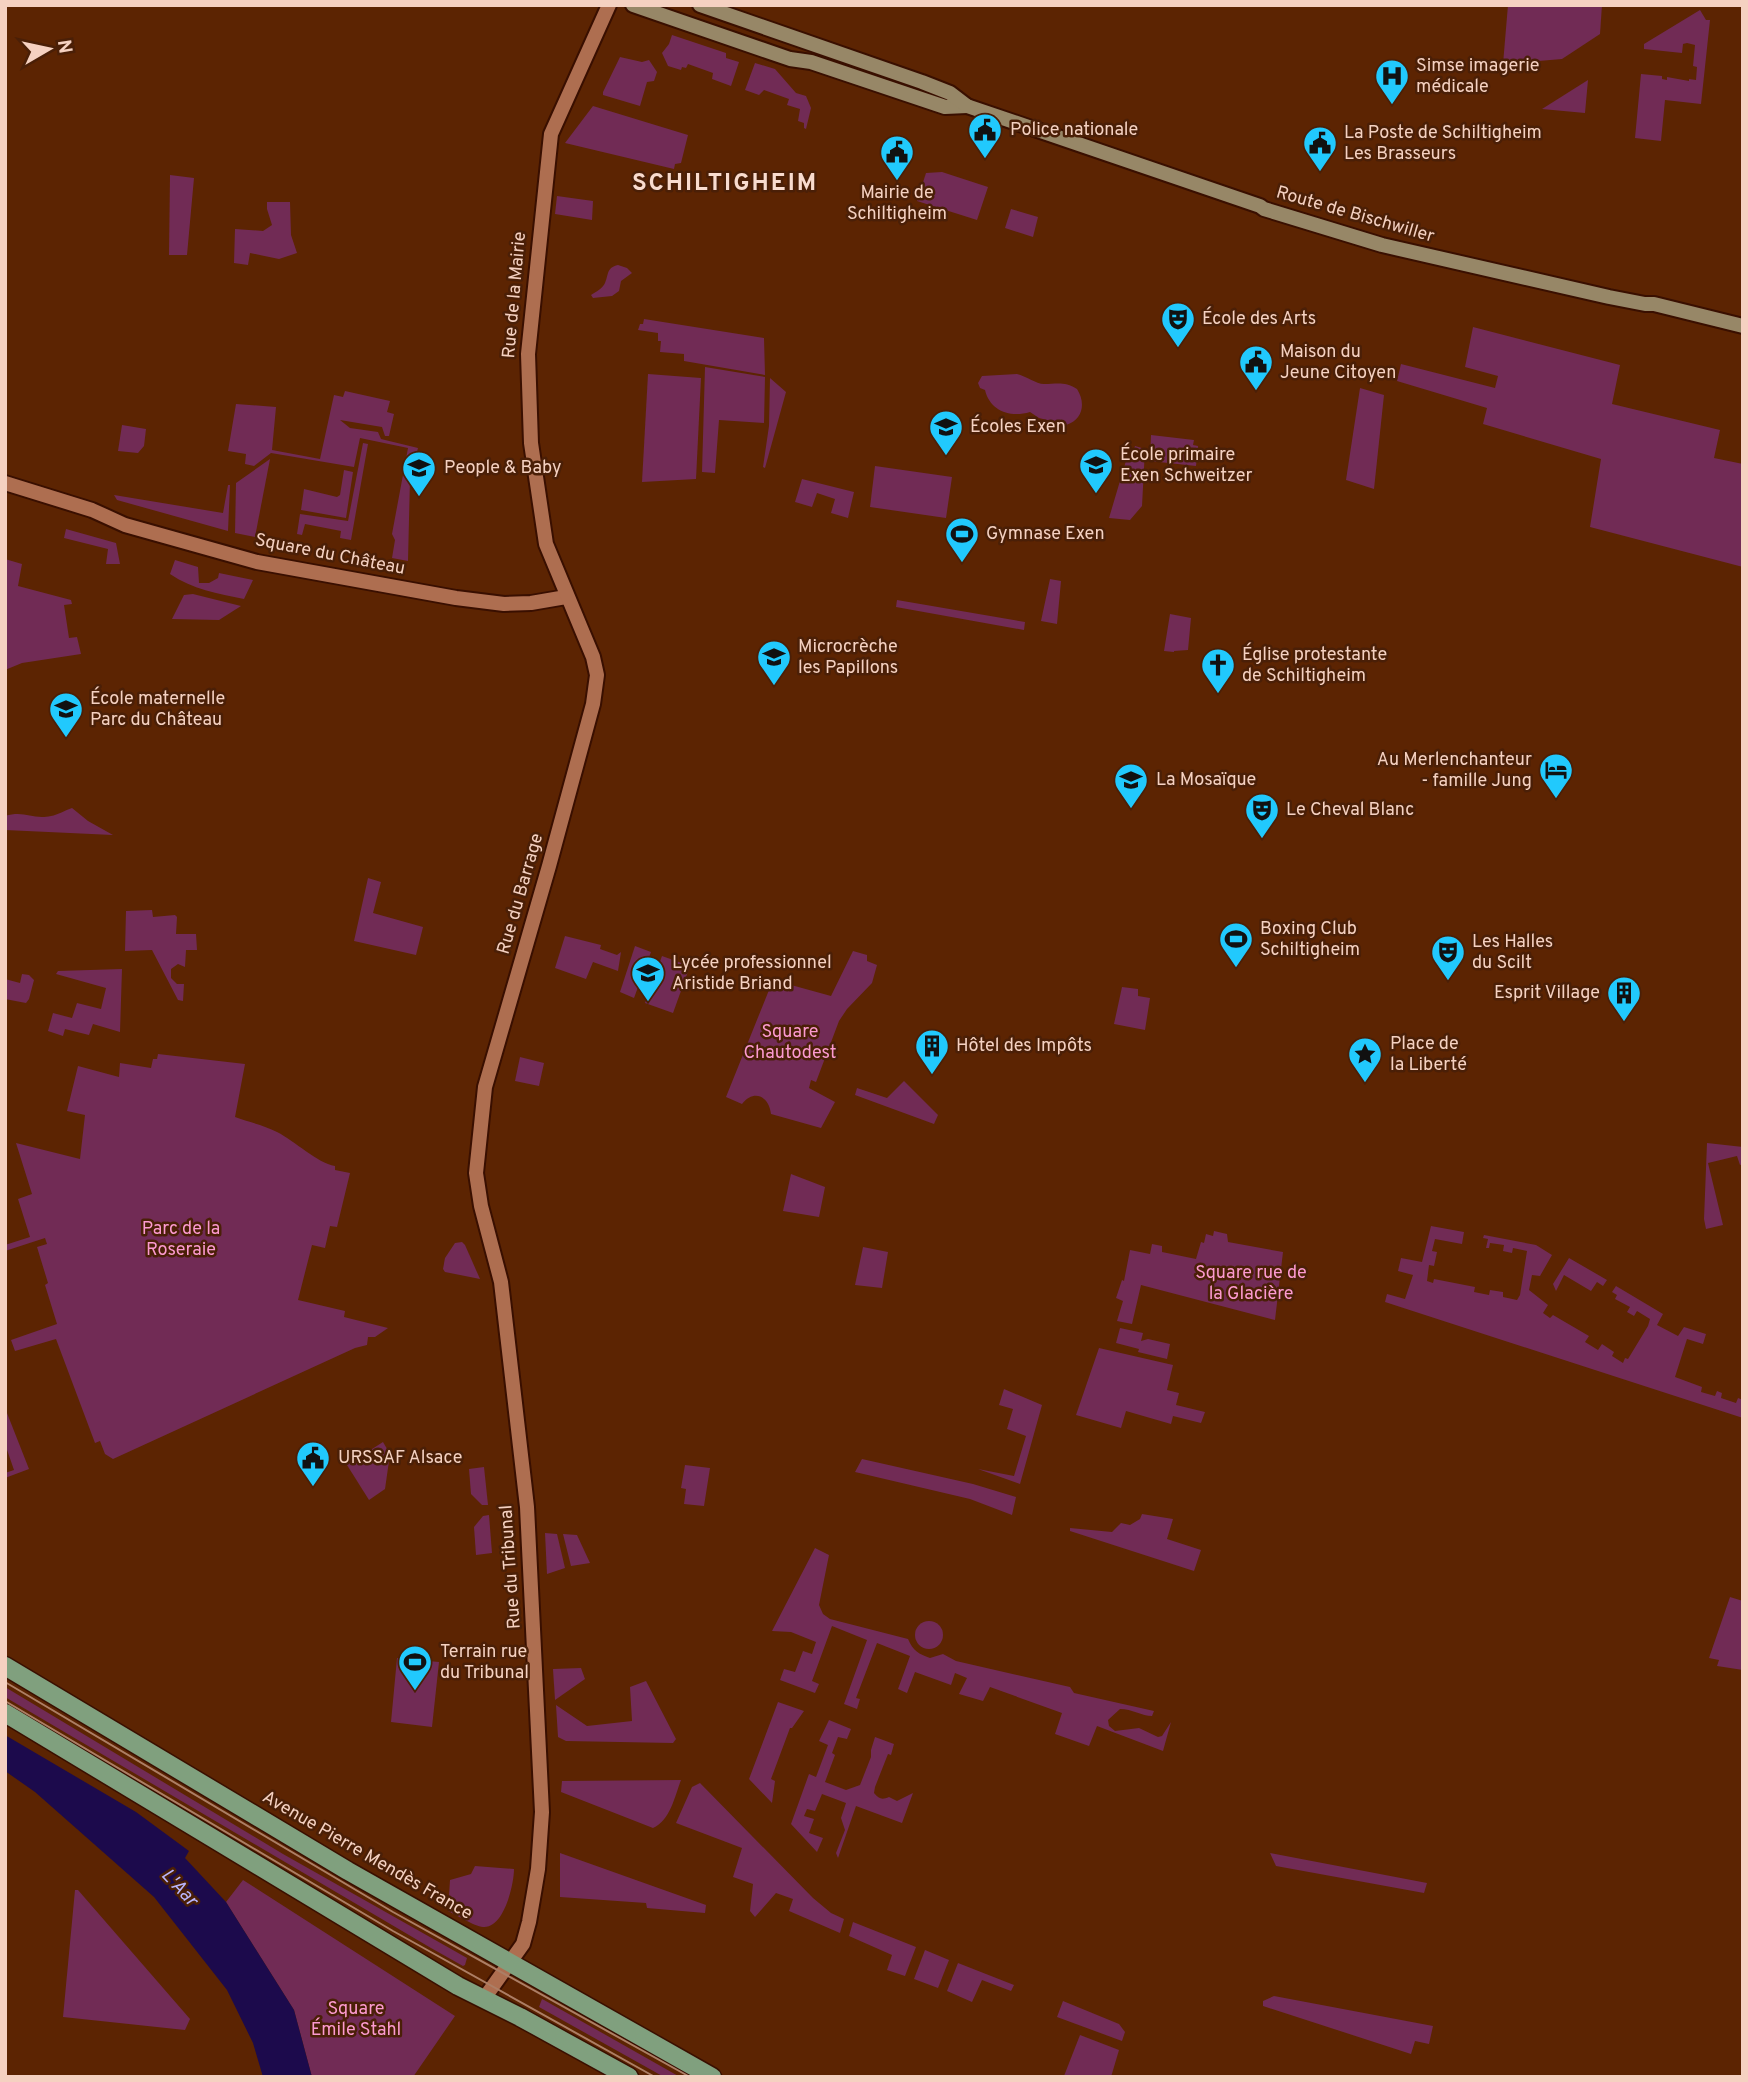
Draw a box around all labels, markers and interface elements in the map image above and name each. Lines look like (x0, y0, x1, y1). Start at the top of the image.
north arrow (14, 14, 84, 84)
text: N (51, 38, 77, 55)
place label: Simse imagerie médicale (1416, 55, 1540, 99)
hospital icon: Simse imagerie médicale (1373, 57, 1411, 106)
public building icon: Police nationale (966, 111, 1004, 160)
place label: Police nationale (1010, 119, 1138, 142)
place label: La Poste de Schiltigheim Les Brasseurs (1344, 122, 1542, 166)
public building icon: La Poste de Schiltigheim Les Brasseurs (1301, 124, 1339, 173)
public building icon: Mairie de Schiltigheim (878, 133, 916, 182)
district label: SCHILTIGHEIM (632, 169, 818, 199)
street label: Route de Bischwiller (1273, 181, 1437, 249)
place label: Mairie de Schiltigheim (847, 182, 947, 226)
street label: Rue de la Mairie (498, 231, 532, 359)
theatre icon: École des Arts (1159, 300, 1197, 349)
place label: École des Arts (1202, 306, 1316, 331)
place label: Maison du Jeune Citoyen (1280, 341, 1396, 385)
public building icon: Maison du Jeune Citoyen (1237, 343, 1275, 392)
school or university icon: Écoles Exen (927, 408, 965, 457)
place label: Écoles Exen (970, 414, 1066, 439)
place label: École primaire Exen Schweitzer (1120, 442, 1253, 488)
school or university icon: École primaire Exen Schweitzer (1077, 446, 1115, 495)
school or university icon: People & Baby (400, 449, 438, 498)
place label: People & Baby (444, 457, 562, 480)
sports icon: Gymnase Exen (943, 515, 981, 564)
place label: Gymnase Exen (986, 523, 1105, 546)
street label: Square du Château (253, 529, 407, 581)
place label: Microcrèche les Papillons (798, 636, 898, 680)
school or university icon: Microcrèche les Papillons (755, 638, 793, 687)
place label: Église protestante de Schiltigheim (1242, 642, 1387, 688)
church icon: Église protestante de Schiltigheim (1199, 646, 1237, 695)
place label: École maternelle Parc du Château (90, 686, 225, 732)
school or university icon: École maternelle Parc du Château (47, 690, 85, 739)
place label: Au Merlenchanteur - famille Jung (1377, 749, 1532, 793)
hotel icon: Au Merlenchanteur - famille Jung (1537, 751, 1575, 800)
school or university icon: La Mosaïque (1112, 761, 1150, 810)
place label: La Mosaïque (1156, 769, 1256, 792)
theatre icon: Le Cheval Blanc (1243, 791, 1281, 840)
place label: Le Cheval Blanc (1286, 799, 1414, 822)
street label: Rue du Barrage (493, 831, 549, 957)
place label: Boxing Club Schiltigheim (1260, 918, 1360, 962)
sports icon: Boxing Club Schiltigheim (1217, 920, 1255, 969)
place label: Les Halles du Scilt (1472, 931, 1553, 975)
theatre icon: Les Halles du Scilt (1429, 933, 1467, 982)
place label: Lycée professionnel Aristide Briand (672, 952, 832, 996)
school or university icon: Lycée professionnel Aristide Briand (629, 954, 667, 1003)
building icon: Esprit Village (1605, 974, 1643, 1023)
place label: Esprit Village (1494, 982, 1600, 1005)
park label: Square Chautodest (743, 1021, 837, 1065)
building icon: Hôtel des Impôts (913, 1027, 951, 1076)
place label: Place de la Liberté (1390, 1033, 1467, 1077)
place label: Hôtel des Impôts (956, 1035, 1092, 1058)
place icon: Place de la Liberté (1346, 1035, 1384, 1084)
park label: Parc de la Roseraie (142, 1218, 220, 1262)
park label: Square rue de la Glacière (1195, 1262, 1307, 1306)
public building icon: URSSAF Alsace (294, 1439, 332, 1488)
place label: URSSAF Alsace (338, 1447, 462, 1470)
street label: Rue du Tribunal (495, 1504, 527, 1630)
place label: Terrain rue du Tribunal (440, 1641, 529, 1685)
sports icon: Terrain rue du Tribunal (396, 1643, 434, 1692)
street label: Avenue Pierre Mendès France (258, 1786, 476, 1926)
water label: L'Aar (155, 1864, 204, 1913)
park label: Square Émile Stahl (311, 1998, 401, 2042)

